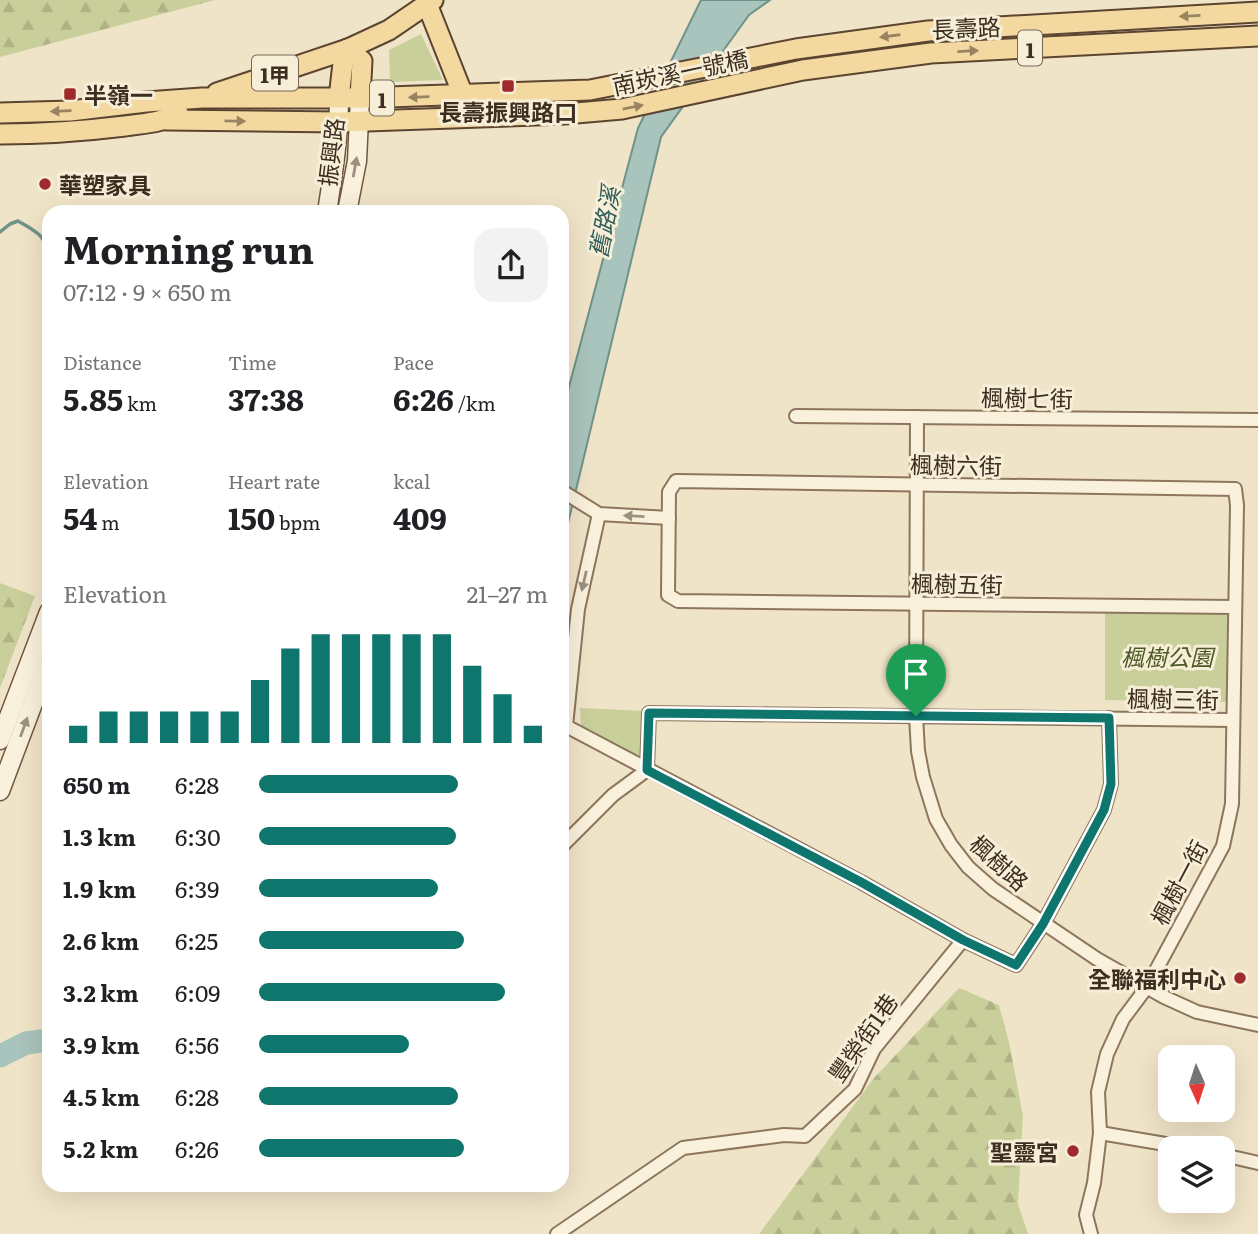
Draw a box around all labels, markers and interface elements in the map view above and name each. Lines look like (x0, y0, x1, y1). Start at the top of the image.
street label: 長壽路 (931, 8, 1001, 46)
one-way arrow (1179, 11, 1201, 22)
road number: 1 (1018, 30, 1042, 66)
one-way arrow (879, 31, 901, 42)
street label: 南崁溪一號橋 (609, 40, 751, 102)
one-way arrow (958, 45, 980, 56)
road number: 1甲 (252, 56, 298, 90)
place label: 半嶺一 (84, 77, 153, 111)
marker: 長壽振興路口 (500, 78, 516, 94)
road number: 1 (370, 80, 394, 116)
marker: 半嶺一 (62, 86, 78, 102)
one-way arrow (408, 91, 430, 102)
place label: 長壽振興路口 (439, 94, 577, 128)
one-way arrow (622, 101, 644, 112)
one-way arrow (50, 106, 72, 117)
one-way arrow (224, 115, 246, 127)
street label: 振興路 (309, 116, 351, 188)
one-way arrow (350, 155, 361, 177)
place label: 華塑家具 (59, 167, 151, 201)
marker: 華塑家具 (37, 176, 53, 192)
water label: 舊路溪 (579, 180, 628, 261)
text: Morning run (63, 219, 314, 276)
button: share (474, 228, 548, 302)
text: 07:12 · 9 × 650 m (63, 274, 232, 308)
text: Distance (63, 348, 142, 376)
text: Time (228, 348, 276, 376)
text: Pace (393, 348, 434, 376)
text: 5.85 (63, 376, 123, 420)
text: 37:38 (228, 376, 304, 420)
text: 6:26 (393, 376, 454, 420)
street label: 楓樹七街 (981, 379, 1073, 415)
text: km (123, 389, 157, 417)
text: /km (454, 389, 496, 417)
street label: 楓樹六街 (910, 446, 1002, 482)
text: Elevation (63, 467, 149, 495)
text: Heart rate (228, 467, 320, 495)
text: kcal (393, 467, 430, 495)
text: 54 (63, 495, 97, 539)
text: 150 (228, 495, 275, 539)
text: 409 (393, 495, 447, 539)
text: m (97, 508, 120, 536)
text: bpm (275, 508, 320, 536)
one-way arrow (623, 511, 645, 522)
street label: 楓樹五街 (911, 565, 1003, 601)
one-way arrow (578, 570, 589, 592)
text: Elevation (63, 576, 167, 610)
text: 21–27 m (466, 576, 548, 610)
park label: 楓樹公園 (1121, 639, 1216, 673)
pin (886, 644, 946, 716)
icon: arrive (897, 655, 935, 693)
street label: 楓樹三街 (1127, 680, 1219, 716)
one-way arrow (18, 716, 29, 737)
text: 650 m (63, 767, 131, 801)
text: 6:28 (175, 767, 219, 801)
text: 1.3 km (63, 819, 136, 853)
text: 6:30 (175, 819, 221, 853)
street label: 楓樹路 (963, 826, 1037, 898)
street label: 楓樹一街 (1141, 833, 1215, 931)
text: 1.9 km (63, 871, 136, 905)
text: 6:39 (175, 871, 219, 905)
text: 2.6 km (63, 923, 139, 957)
text: 6:25 (175, 923, 218, 957)
place label: 全聯福利中心 (1088, 961, 1226, 995)
marker: 全聯福利中心 (1232, 970, 1248, 986)
text: 3.2 km (63, 975, 139, 1009)
text: 6:09 (175, 975, 220, 1009)
street label: 豐榮街1巷 (819, 986, 905, 1088)
text: 3.9 km (63, 1027, 140, 1061)
text: 6:56 (175, 1027, 219, 1061)
north arrow (1158, 1045, 1236, 1122)
map controls (1158, 1045, 1235, 1213)
text: 4.5 km (63, 1079, 140, 1113)
text: 6:28 (175, 1079, 219, 1113)
text: 5.2 km (63, 1131, 138, 1165)
text: 6:26 (175, 1131, 219, 1165)
place label: 聖靈宮 (990, 1134, 1059, 1168)
button: layers (1158, 1136, 1235, 1213)
marker: 聖靈宮 (1065, 1143, 1081, 1159)

